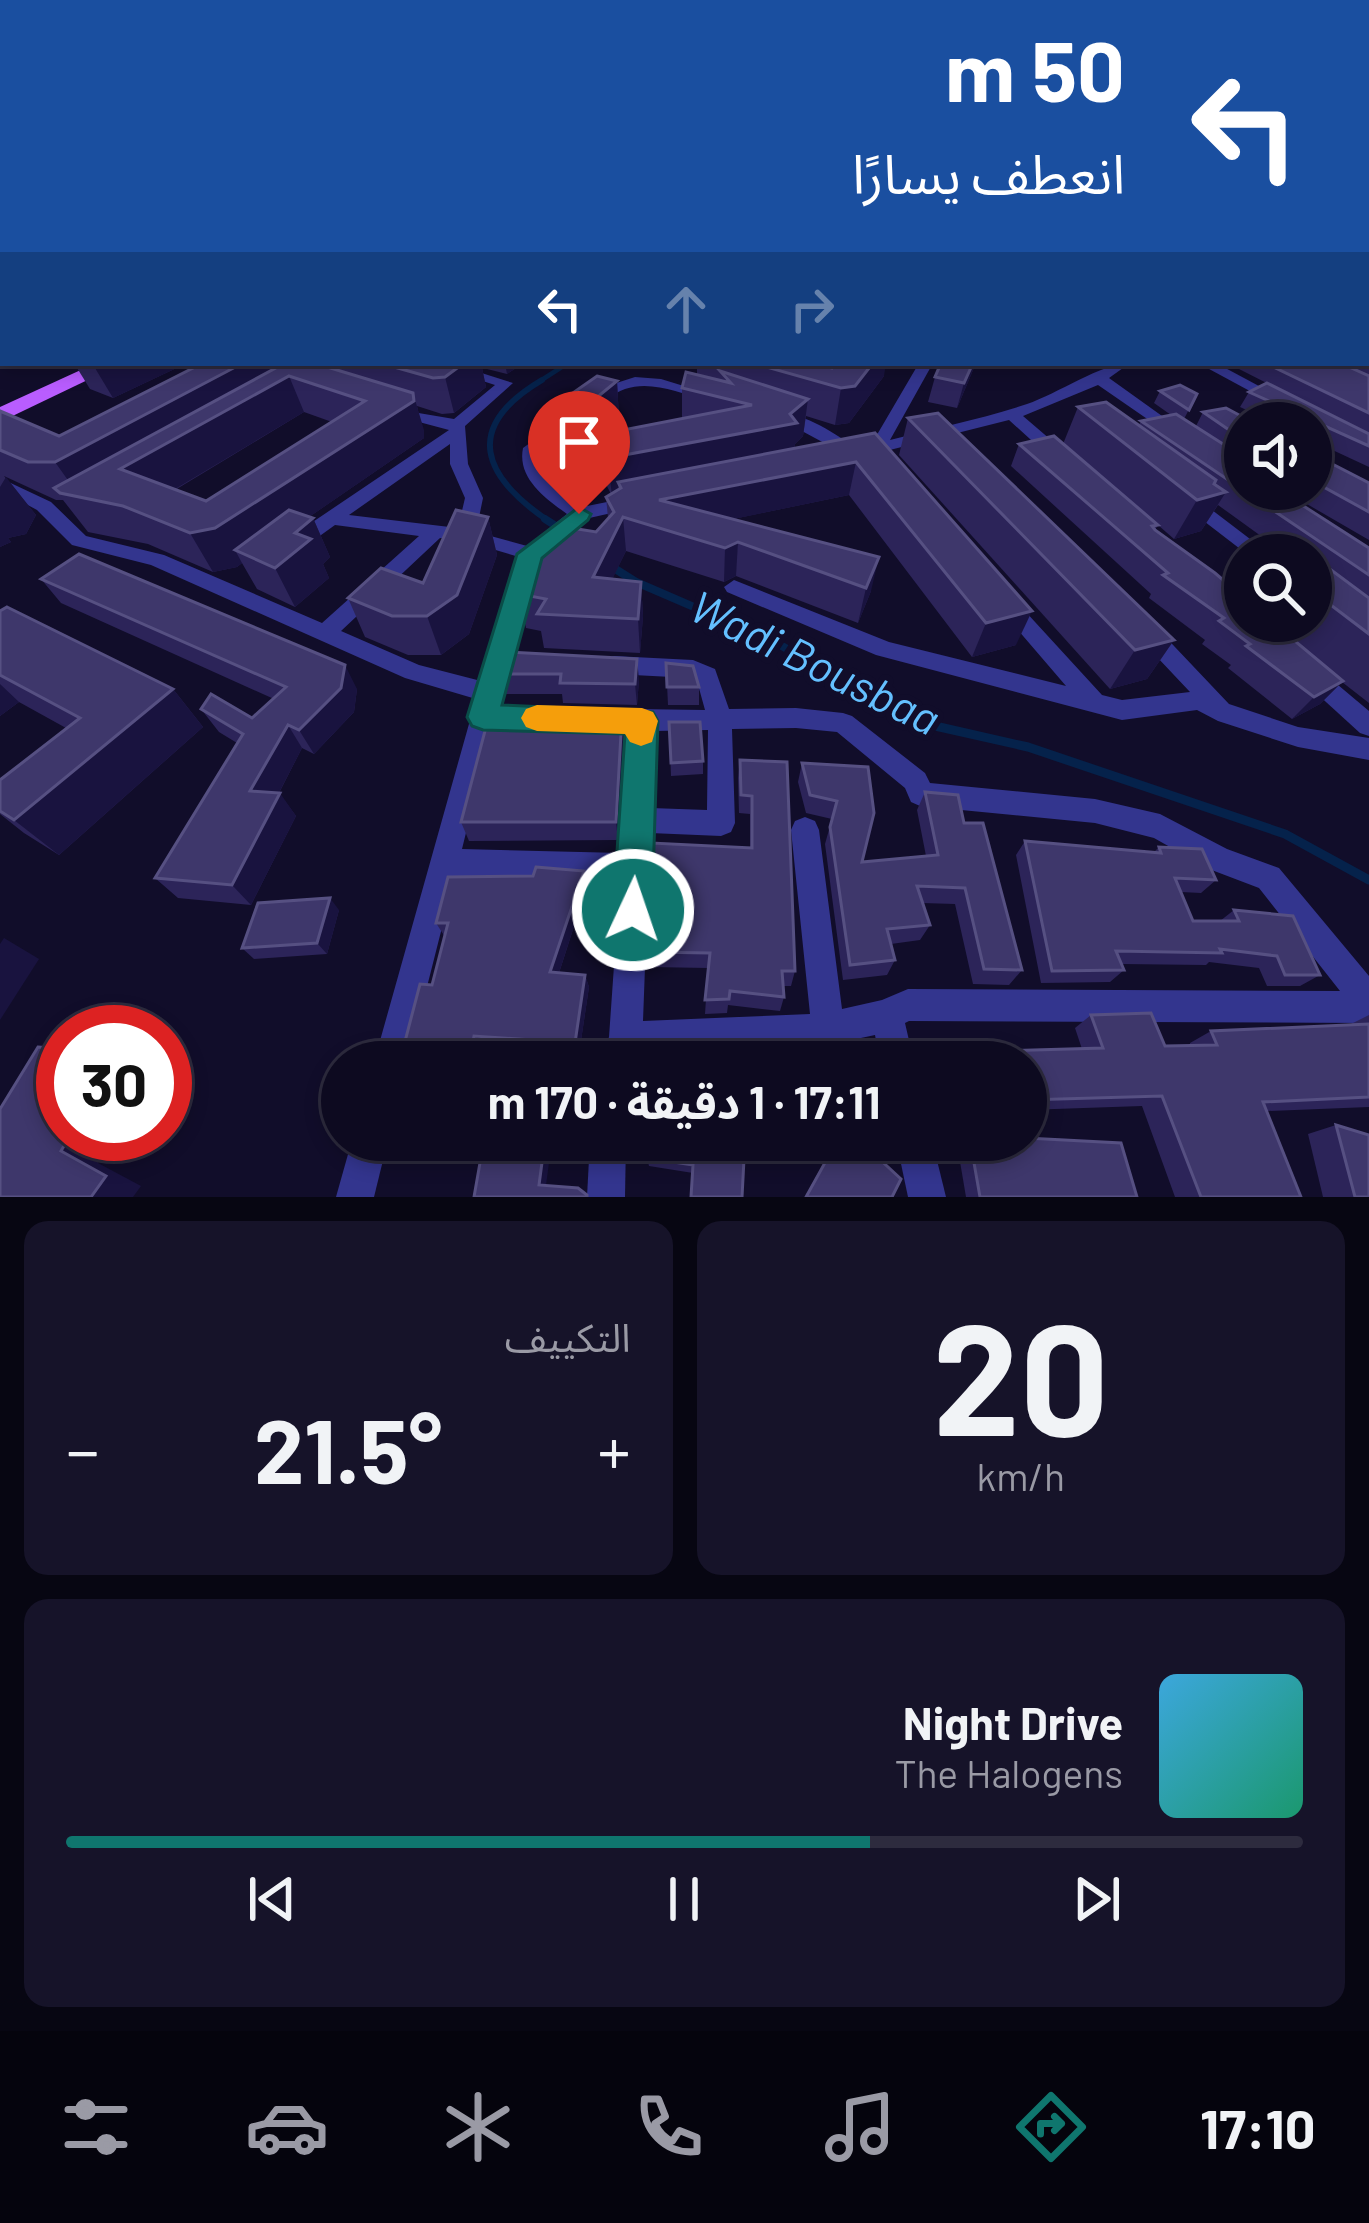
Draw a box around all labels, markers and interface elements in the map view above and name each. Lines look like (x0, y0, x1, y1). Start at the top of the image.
text: 50 m (945, 18, 1125, 119)
icon: left (1167, 48, 1323, 204)
text: انعطف يسارًا (852, 140, 1125, 205)
icon: left (527, 276, 593, 342)
icon: ahead (653, 276, 719, 342)
icon: right (779, 276, 845, 342)
pin (528, 391, 630, 514)
map controls (1224, 402, 1332, 642)
button: sound (1224, 402, 1332, 510)
icon: arrive (546, 409, 612, 475)
button: search (1224, 534, 1332, 642)
water label: Wadi Bousbaa (682, 578, 949, 745)
position arrow (570, 847, 696, 973)
speed limit sign: 30 (36, 1005, 192, 1161)
text: 17:11 · 1 دقيقة · 170 m (488, 1074, 880, 1128)
text: 20 (933, 1280, 1109, 1467)
text: التكييف (505, 1313, 631, 1360)
text: 21.5° (254, 1394, 442, 1502)
text: − (66, 1409, 99, 1488)
text: + (598, 1409, 631, 1488)
text: km/h (977, 1452, 1065, 1499)
text: Night Drive (903, 1695, 1123, 1749)
text: The Halogens (894, 1749, 1123, 1796)
icon: previous (239, 1866, 305, 1932)
icon: pause (651, 1866, 717, 1932)
icon: next (1064, 1866, 1130, 1932)
icon: filters (54, 2085, 138, 2169)
icon: car (245, 2085, 329, 2169)
icon: climate (436, 2085, 520, 2169)
icon: phone (627, 2085, 711, 2169)
icon: music (818, 2085, 902, 2169)
icon: directions (1009, 2085, 1093, 2169)
text: 17:10 (1200, 2095, 1315, 2160)

